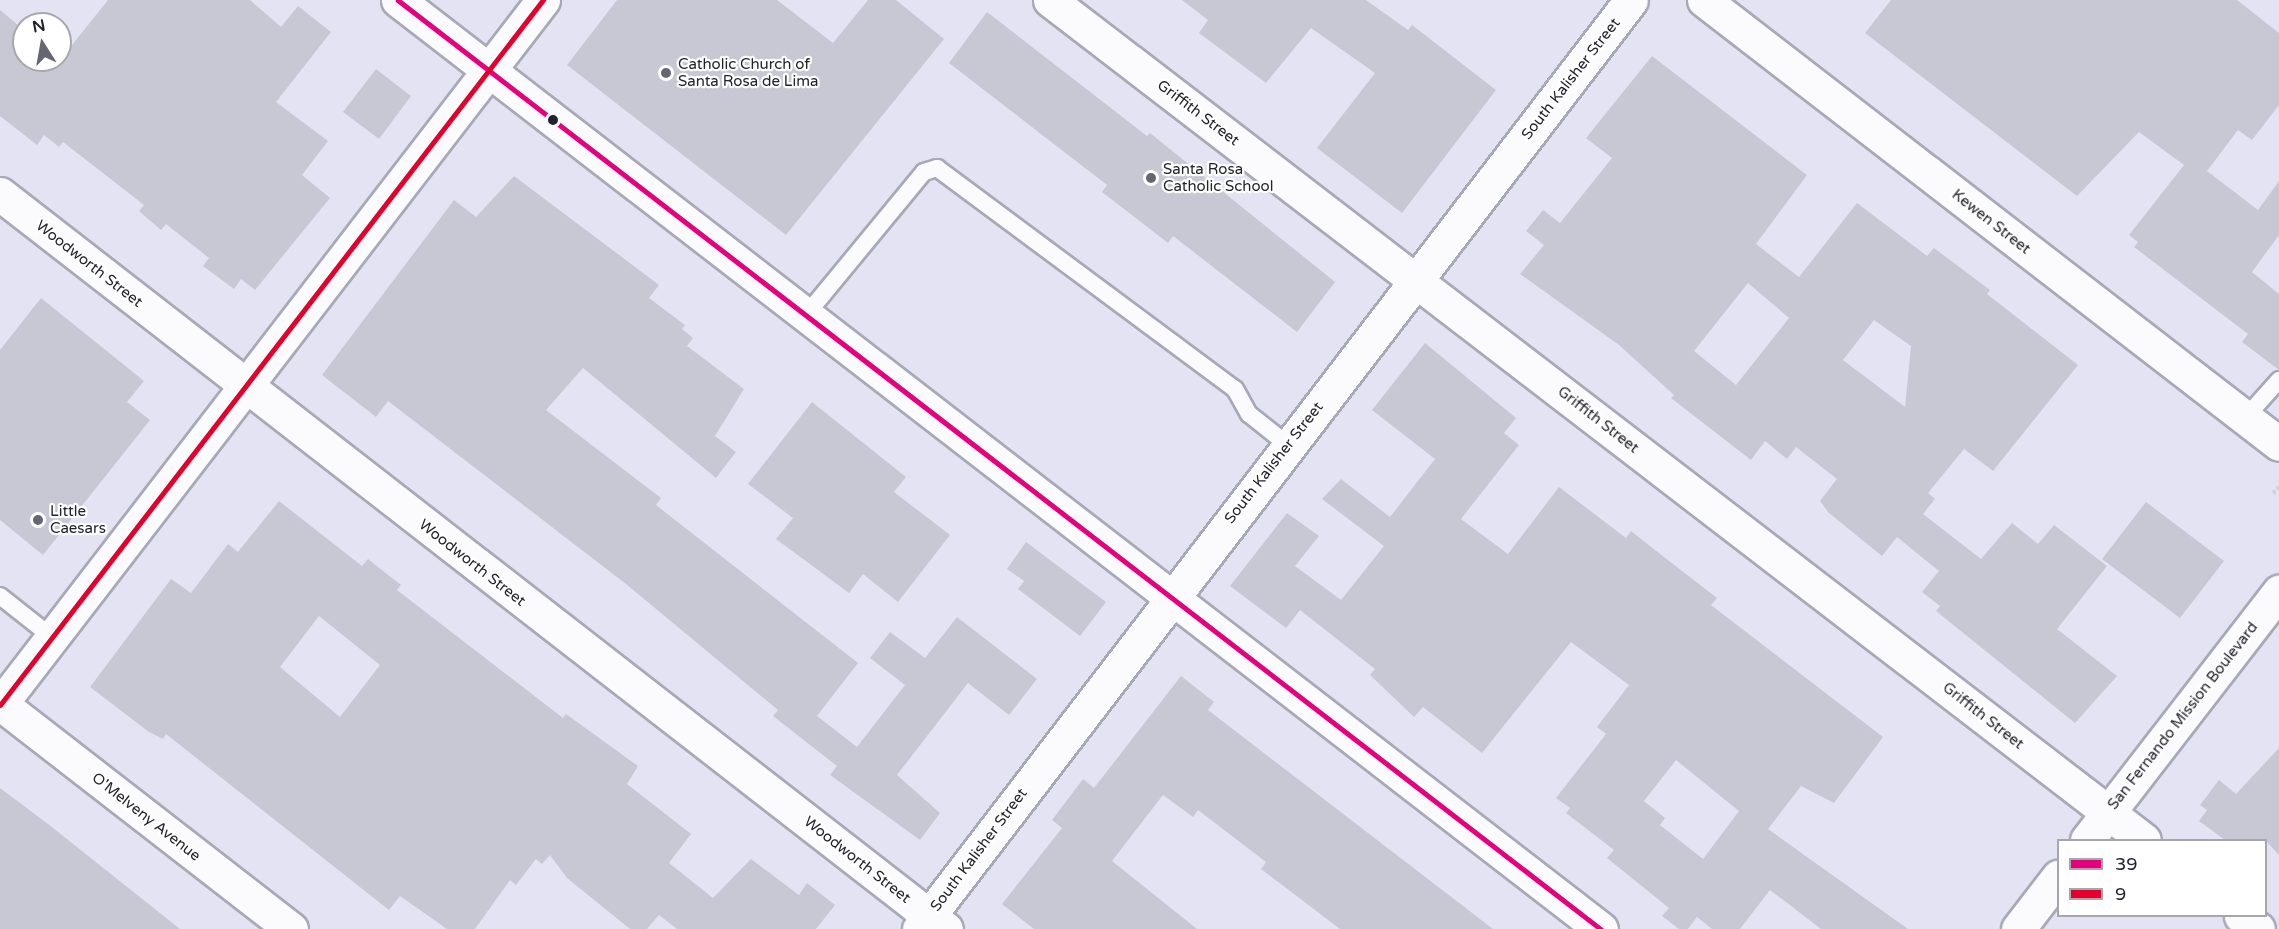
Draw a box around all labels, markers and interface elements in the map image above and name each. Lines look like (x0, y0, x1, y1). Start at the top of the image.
north arrow (12, 12, 72, 72)
text: N (31, 15, 47, 37)
street label: South Kalisher Street (1518, 15, 1624, 143)
place label: Catholic Church of Santa Rosa de Lima (678, 55, 818, 90)
marker: Catholic Church of Santa Rosa de Lima (659, 66, 673, 80)
street label: Griffith Street (1153, 76, 1243, 150)
unlabelled marker (547, 114, 559, 126)
place label: Santa Rosa Catholic School (1163, 160, 1273, 195)
marker: Santa Rosa Catholic School (1144, 171, 1158, 185)
street label: Kewen Street (1948, 186, 2034, 258)
street label: Woodworth Street (32, 217, 146, 311)
street label: Griffith Street (1554, 383, 1642, 457)
street label: South Kalisher Street (1221, 399, 1327, 527)
place label: Little Caesars (50, 502, 106, 537)
marker: Little Caesars (31, 513, 45, 527)
street label: Woodworth Street (415, 516, 529, 610)
street label: San Fernando Mission Boulevard (2104, 619, 2262, 813)
street label: Griffith Street (1939, 679, 2027, 753)
street label: O'Melveny Avenue (88, 769, 204, 865)
street label: South Kalisher Street (927, 785, 1031, 915)
street label: Woodworth Street (800, 813, 914, 907)
legend (2057, 839, 2267, 917)
text: 39 (2115, 853, 2138, 875)
text: 9 (2115, 883, 2126, 905)

